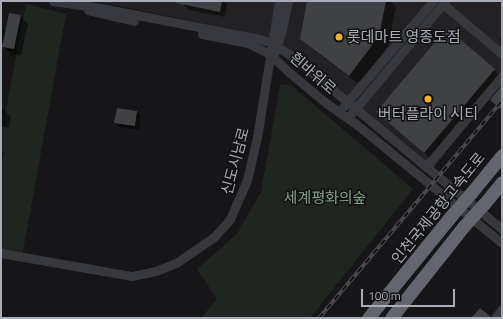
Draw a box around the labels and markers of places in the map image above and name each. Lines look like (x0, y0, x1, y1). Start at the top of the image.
place label: 롯데마트 영종도점 (347, 28, 461, 46)
marker: 롯데마트 영종도점 (334, 32, 344, 42)
marker: 버터플라이 시티 (423, 94, 433, 104)
place label: 버터플라이 시티 (378, 105, 478, 123)

